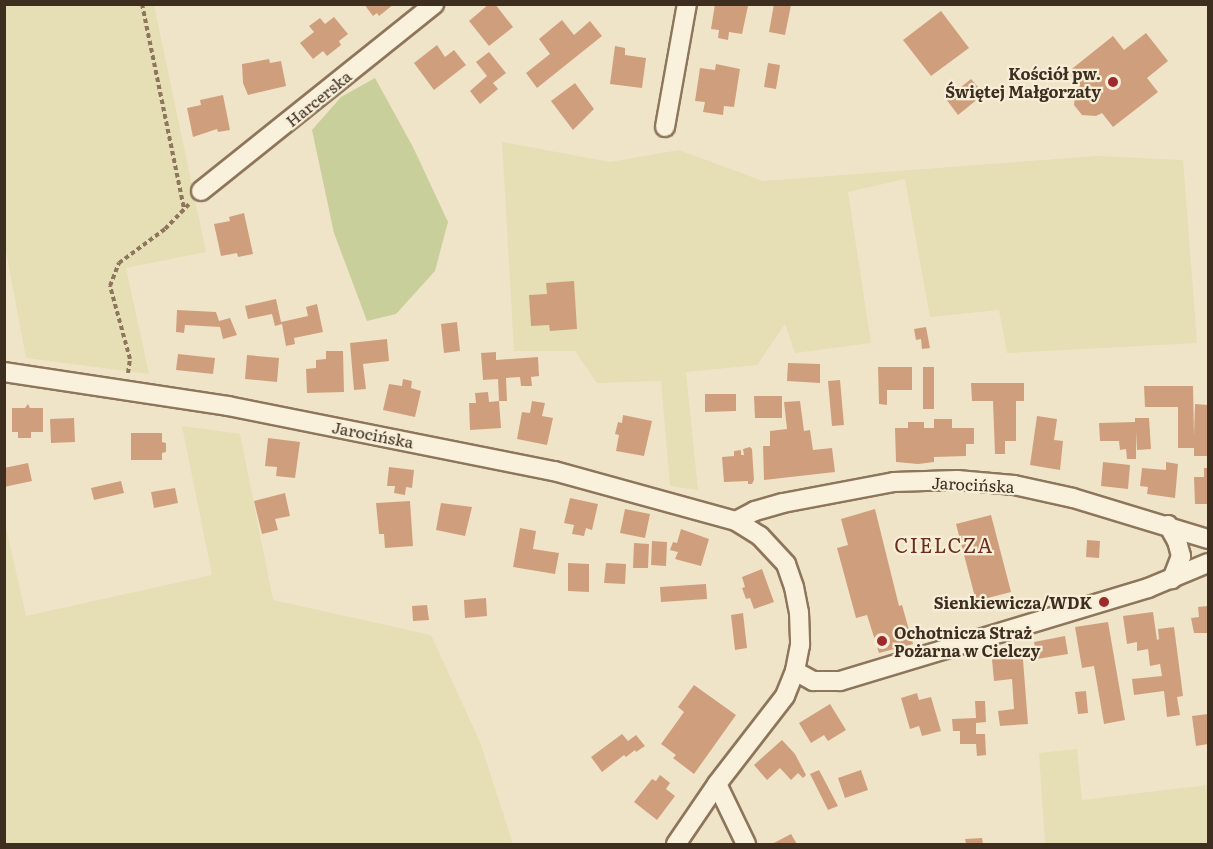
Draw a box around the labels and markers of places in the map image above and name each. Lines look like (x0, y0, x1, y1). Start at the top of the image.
place label: Kościół pw. Świętej Małgorzaty (945, 63, 1101, 101)
marker: Kościół pw. Świętej Małgorzaty (1106, 75, 1120, 89)
place label: Sienkiewicza/WDK (934, 592, 1092, 612)
marker: Sienkiewicza/WDK (1097, 595, 1111, 609)
place label: Ochotnicza Straż Pożarna w Cielczy (894, 622, 1040, 660)
marker: Ochotnicza Straż Pożarna w Cielczy (875, 634, 889, 648)

